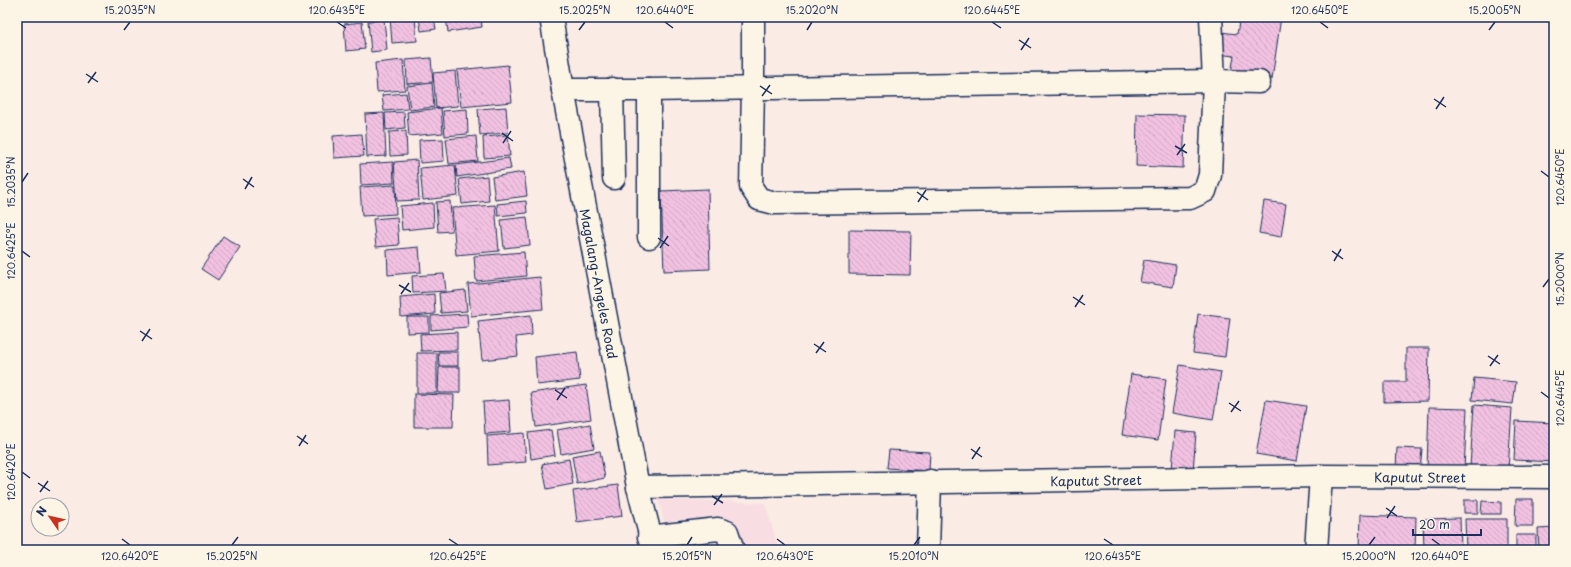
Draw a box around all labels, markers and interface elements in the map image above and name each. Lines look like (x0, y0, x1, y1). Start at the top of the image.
text: 15.2035°N (104, 2, 156, 17)
text: 120.6435°E (309, 2, 365, 17)
text: 15.2025°N (559, 2, 611, 17)
text: 120.6440°E (636, 2, 694, 17)
text: 15.2020°N (786, 2, 838, 17)
text: 120.6445°E (964, 2, 1020, 17)
text: 120.6450°E (1291, 2, 1349, 17)
text: 15.2005°N (1469, 2, 1521, 17)
text: 120.6450°E (1552, 148, 1567, 206)
text: 15.2035°N (3, 156, 18, 208)
street label: Magalang-Angeles Road (576, 207, 623, 360)
text: 120.6425°E (3, 223, 18, 279)
text: 15.2000°N (1552, 252, 1567, 306)
text: 120.6445°E (1552, 370, 1567, 426)
text: 120.6420°E (3, 443, 18, 501)
street label: Kaputut Street (1374, 467, 1466, 486)
street label: Kaputut Street (1050, 469, 1142, 490)
north arrow (30, 497, 70, 537)
text: N (32, 503, 51, 519)
scale bar (1413, 511, 1481, 537)
text: 20 m (1419, 515, 1450, 533)
text: 120.6420°E (101, 548, 159, 563)
text: 15.2025°N (206, 548, 258, 563)
text: 120.6425°E (430, 548, 486, 563)
text: 15.2015°N (662, 548, 712, 563)
text: 120.6430°E (756, 548, 814, 563)
text: 15.2010°N (889, 548, 939, 563)
text: 120.6435°E (1085, 548, 1141, 563)
text: 15.2000°N (1342, 548, 1396, 563)
text: 120.6440°E (1411, 548, 1469, 563)

